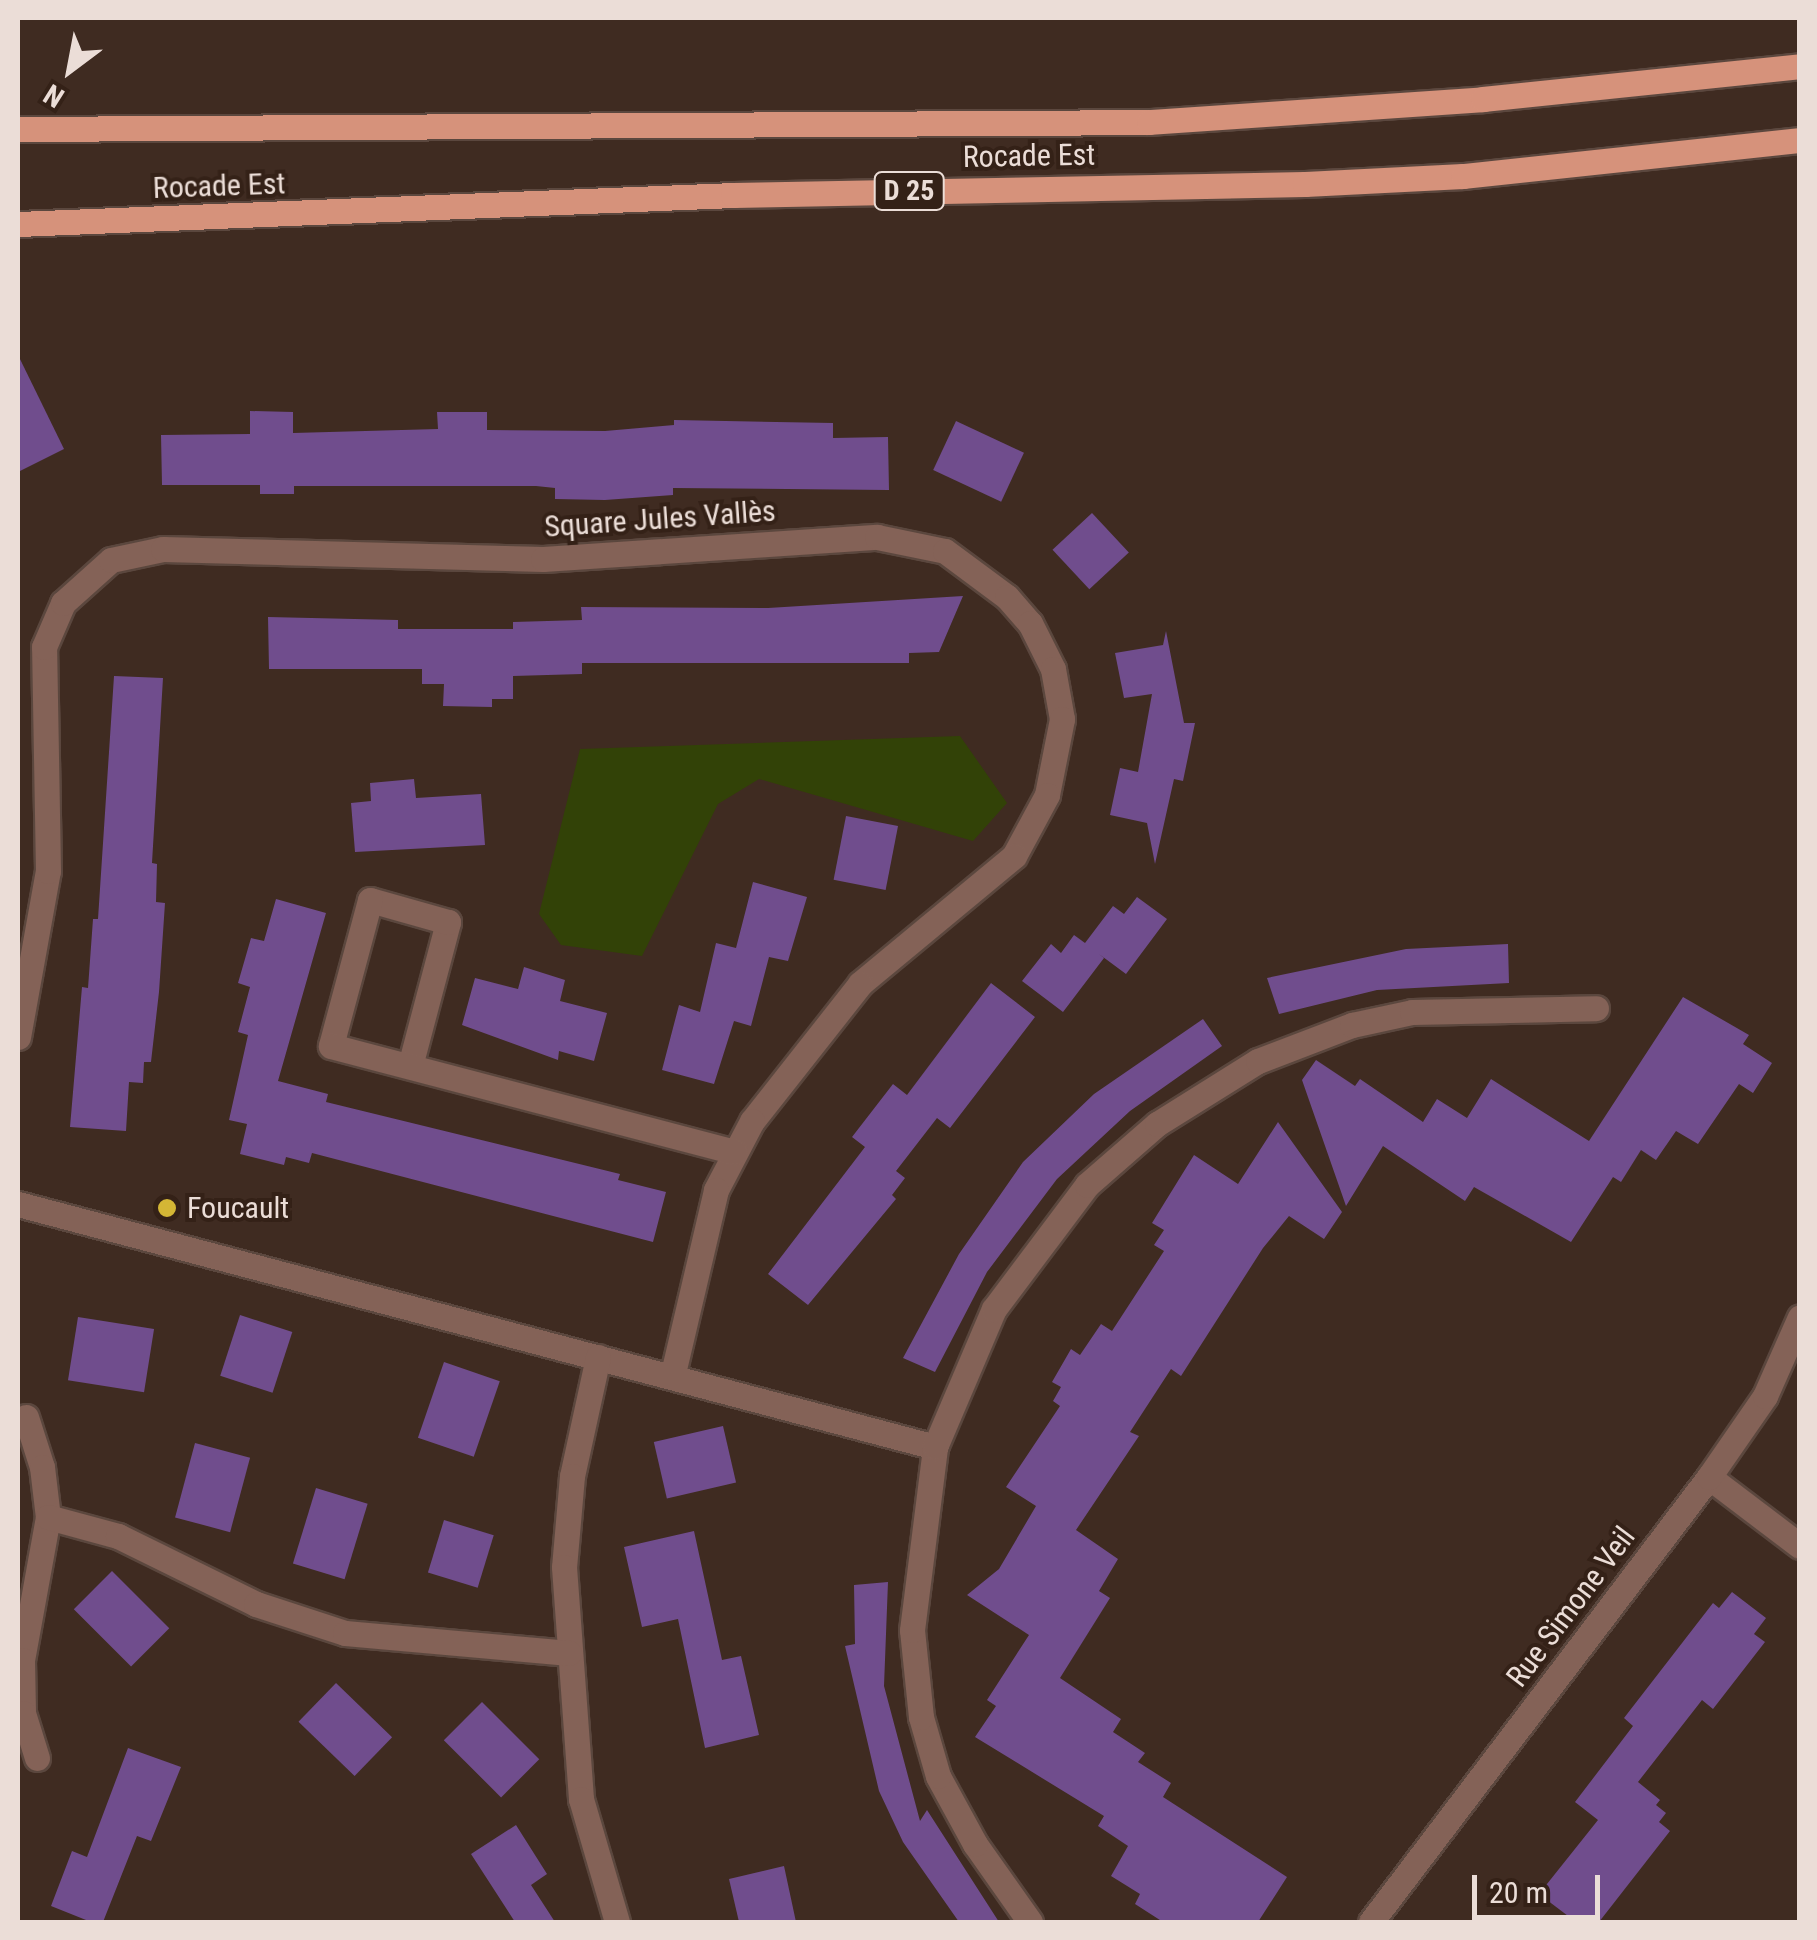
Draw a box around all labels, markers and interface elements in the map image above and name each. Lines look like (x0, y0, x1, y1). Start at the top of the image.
north arrow (20, 20, 120, 120)
text: N (38, 77, 70, 114)
street label: Rocade Est (962, 137, 1096, 175)
street label: Rocade Est (152, 166, 286, 206)
road number: D 25 (872, 168, 946, 214)
street label: Square Jules Vallès (543, 493, 777, 545)
place label: Foucault (187, 1190, 289, 1226)
marker: Foucault (156, 1197, 178, 1219)
street label: Rue Simone Veil (1499, 1520, 1643, 1694)
scale bar (1477, 1855, 1604, 1917)
text: 20 m (1489, 1875, 1548, 1910)

